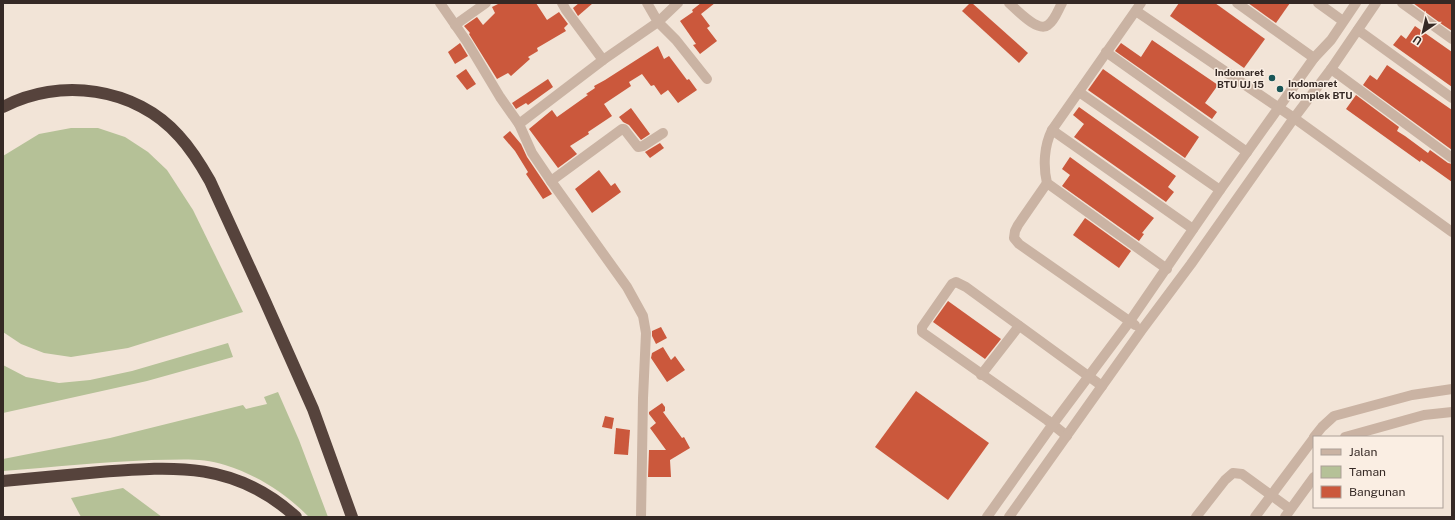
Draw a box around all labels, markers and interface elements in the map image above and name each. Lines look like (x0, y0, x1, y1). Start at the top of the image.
north arrow (1403, 12, 1443, 52)
text: U (1411, 33, 1424, 47)
place label: Indomaret BTU UJ 15 (1215, 66, 1264, 90)
marker: Indomaret BTU UJ 15 (1267, 73, 1277, 83)
place label: Indomaret Komplek BTU (1288, 77, 1353, 101)
marker: Indomaret Komplek BTU (1275, 84, 1285, 94)
legend (1313, 436, 1443, 508)
text: Jalan (1349, 445, 1378, 459)
text: Taman (1349, 465, 1386, 479)
text: Bangunan (1349, 485, 1405, 499)

